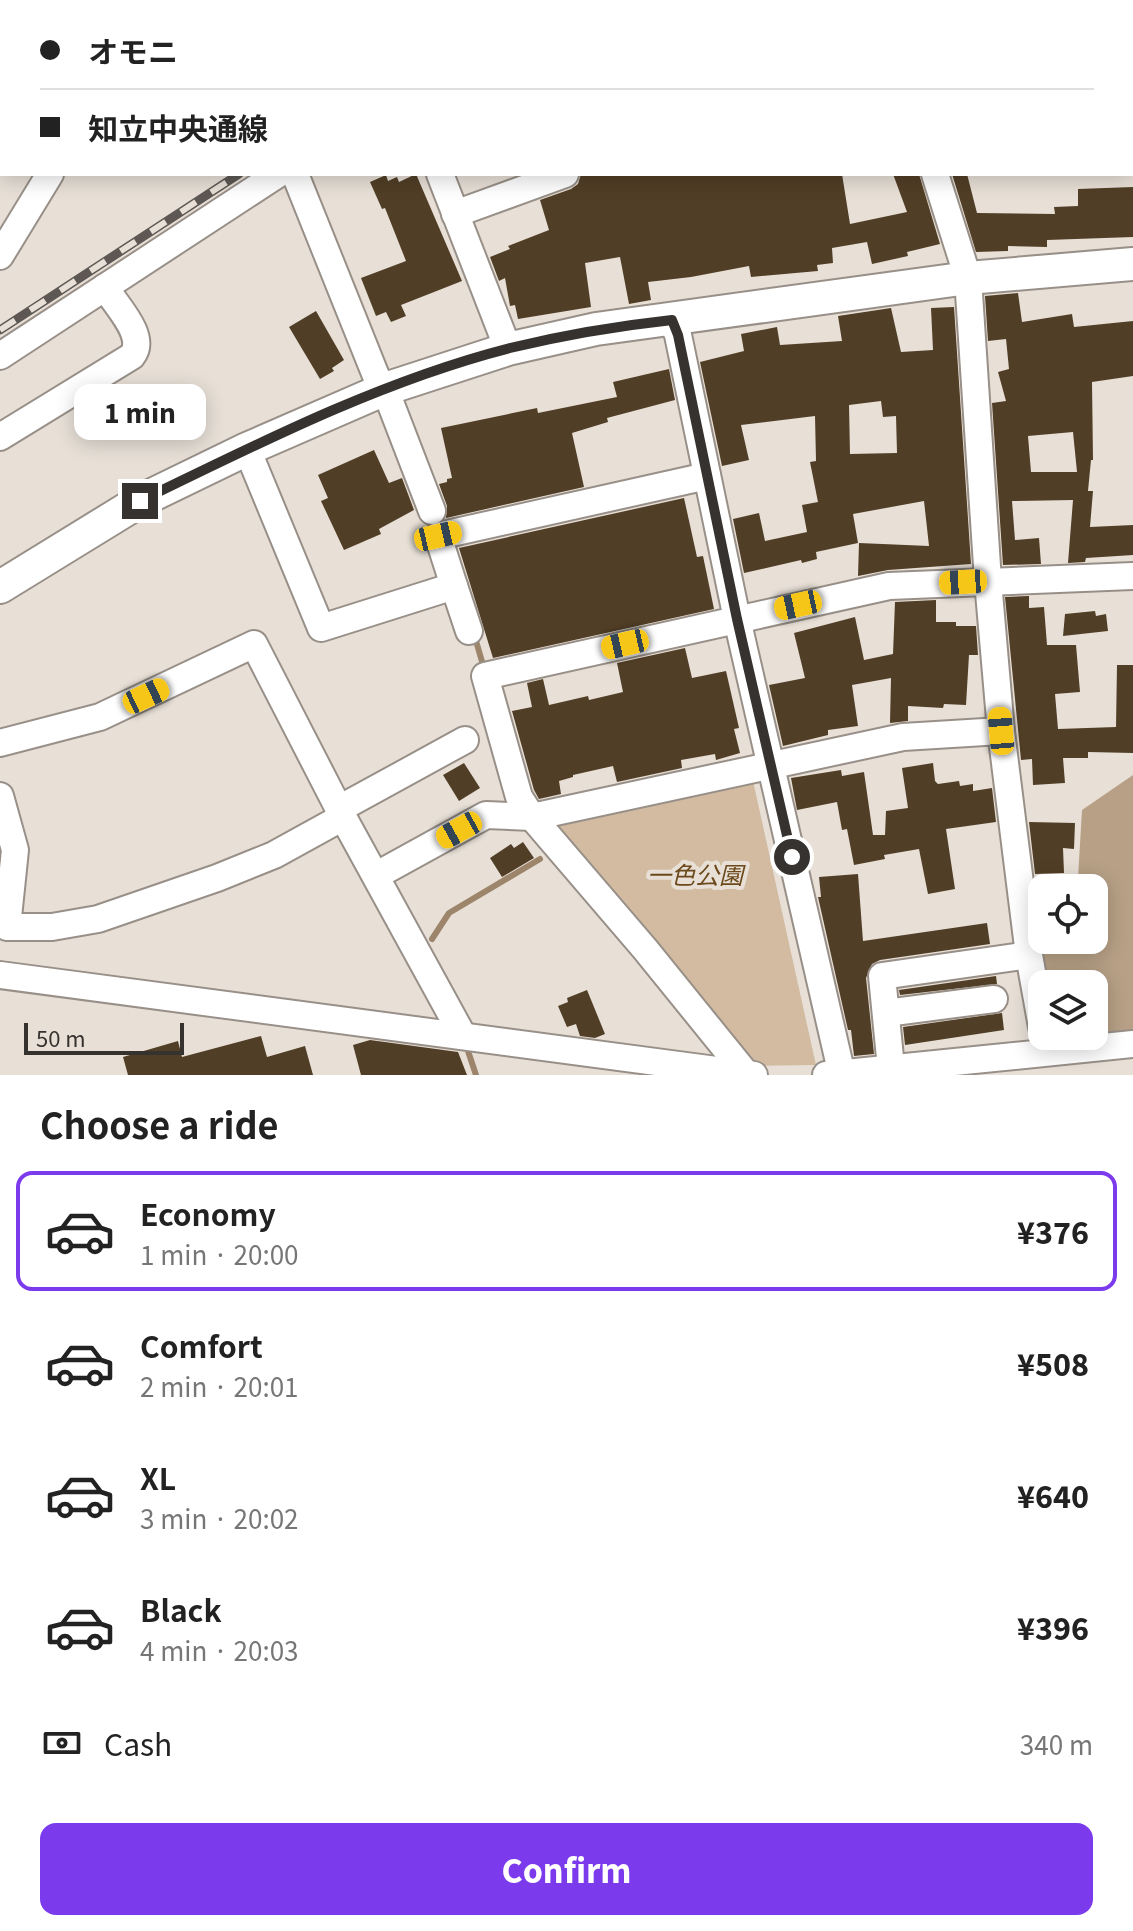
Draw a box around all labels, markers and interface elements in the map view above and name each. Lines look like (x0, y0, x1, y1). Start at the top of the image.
text: オモニ (88, 28, 178, 72)
text: 知立中央通線 (88, 105, 268, 149)
callout: 1 min (74, 385, 206, 441)
text: 1 min (104, 393, 176, 430)
route end (122, 483, 158, 519)
car (412, 519, 464, 553)
car (938, 569, 988, 595)
car (772, 588, 824, 622)
car (599, 627, 651, 661)
car (119, 675, 173, 717)
car (987, 706, 1015, 756)
car (432, 808, 486, 852)
route start (774, 839, 810, 875)
park label: 一色公園 (647, 856, 746, 891)
map controls (1028, 874, 1108, 1050)
button: locate (1028, 874, 1108, 954)
button: layers (1028, 970, 1108, 1050)
scale bar (24, 1019, 184, 1055)
text: 50 m (36, 1021, 86, 1053)
text: Choose a ride (40, 1097, 279, 1149)
text: Economy (140, 1191, 276, 1235)
icon: car (44, 1195, 116, 1267)
text: ¥376 (1017, 1209, 1089, 1253)
text: 1 min · 20:00 (140, 1235, 299, 1272)
text: Comfort (140, 1323, 263, 1367)
icon: car (44, 1327, 116, 1399)
text: ¥508 (1017, 1341, 1089, 1385)
text: 2 min · 20:01 (140, 1367, 299, 1404)
text: XL (140, 1455, 176, 1499)
icon: car (44, 1459, 116, 1531)
text: ¥640 (1017, 1473, 1089, 1517)
text: 3 min · 20:02 (140, 1499, 299, 1536)
text: Black (140, 1587, 222, 1631)
icon: car (44, 1591, 116, 1663)
text: ¥396 (1017, 1605, 1089, 1649)
text: 4 min · 20:03 (140, 1631, 299, 1668)
icon: cash (40, 1721, 84, 1765)
text: Cash (104, 1721, 172, 1765)
text: 340 m (1020, 1725, 1093, 1762)
button: Confirm (40, 1823, 1093, 1915)

